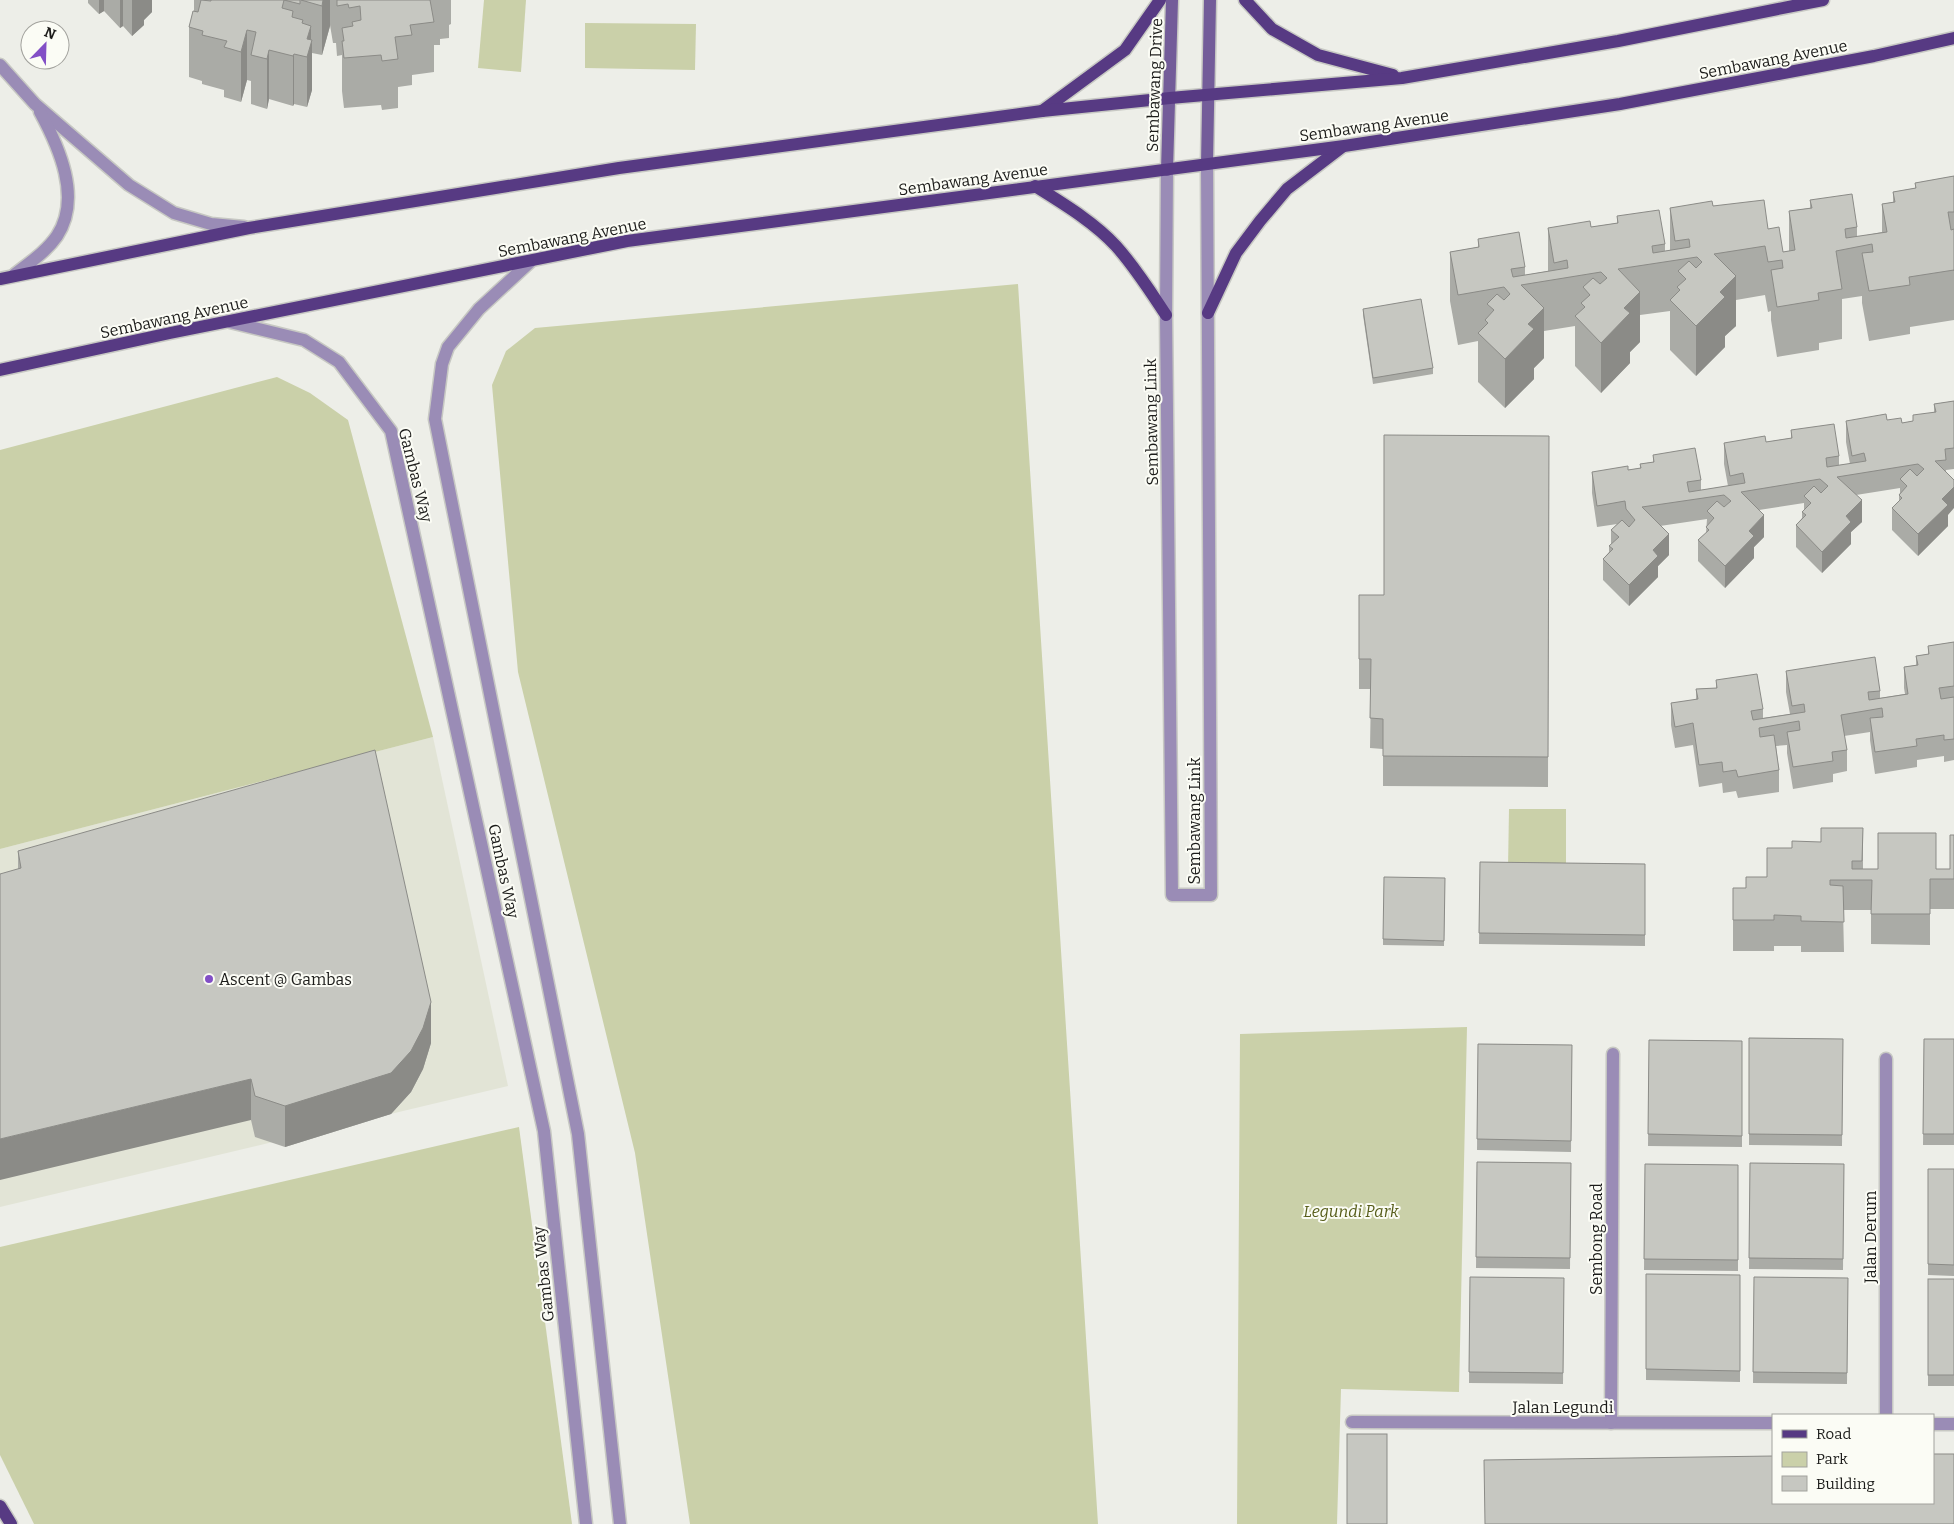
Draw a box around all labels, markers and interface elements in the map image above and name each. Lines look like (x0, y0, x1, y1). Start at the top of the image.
street label: Sembawang Drive (1143, 18, 1166, 152)
north arrow (20, 20, 70, 70)
text: N (42, 24, 58, 44)
street label: Sembawang Avenue (1697, 36, 1849, 83)
street label: Sembawang Avenue (1298, 106, 1450, 145)
street label: Sembawang Avenue (897, 160, 1049, 199)
street label: Sembawang Avenue (496, 214, 648, 261)
street label: Sembawang Avenue (98, 293, 250, 342)
street label: Sembawang Link (1141, 358, 1162, 486)
street label: Gambas Way (395, 426, 437, 525)
street label: Sembawang Link (1185, 757, 1204, 885)
street label: Gambas Way (484, 822, 523, 921)
place label: Ascent @ Gambas (219, 970, 352, 989)
marker: Ascent @ Gambas (203, 973, 215, 985)
street label: Sembong Road (1587, 1183, 1606, 1295)
street label: Jalan Derum (1861, 1191, 1880, 1284)
park label: Legundi Park (1303, 1202, 1399, 1221)
street label: Gambas Way (529, 1225, 558, 1323)
street label: Jalan Legundi (1512, 1398, 1614, 1417)
legend (1772, 1414, 1934, 1504)
text: Road (1816, 1425, 1851, 1443)
text: Park (1816, 1450, 1848, 1468)
text: Building (1816, 1475, 1875, 1493)

